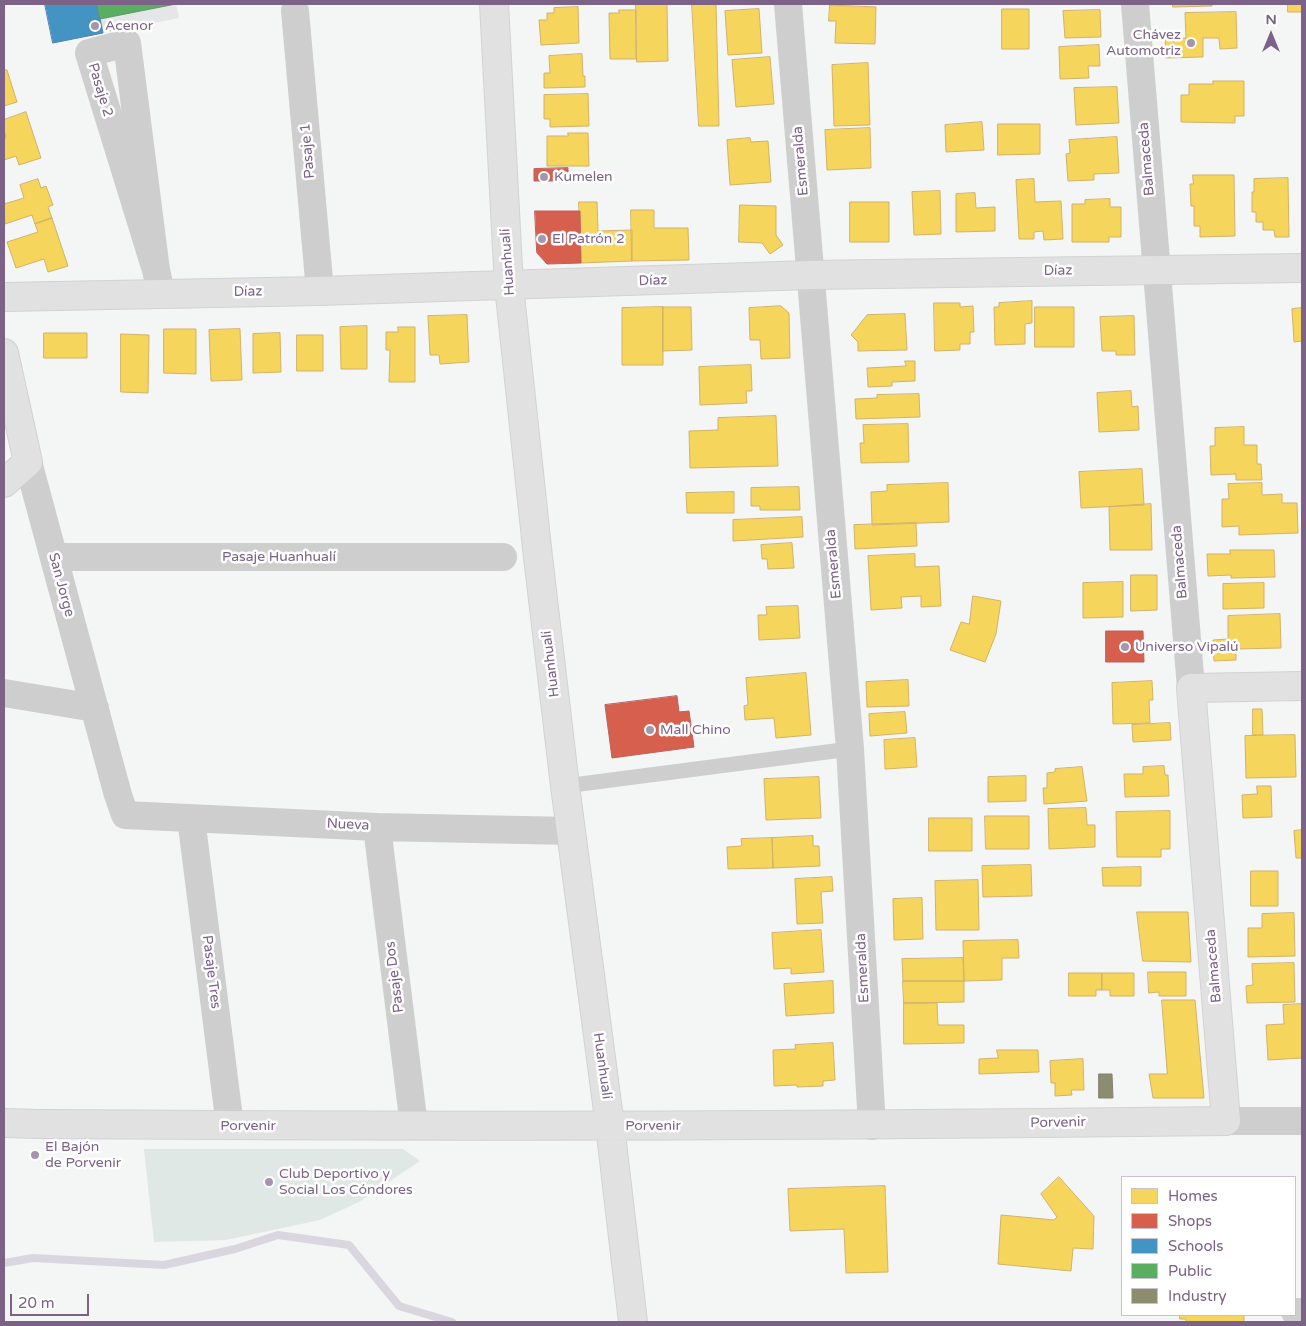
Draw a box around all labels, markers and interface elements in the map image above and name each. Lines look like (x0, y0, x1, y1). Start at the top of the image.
north arrow (1246, 10, 1296, 60)
text: N (1265, 11, 1277, 28)
place label: Acenor (105, 18, 153, 34)
marker: Acenor (89, 20, 101, 32)
place label: Chávez Automotriz (1106, 27, 1181, 59)
marker: Chávez Automotriz (1185, 37, 1197, 49)
street label: Pasaje 2 (84, 61, 116, 119)
street label: Balmaceda (1135, 122, 1159, 196)
street label: Pasaje 1 (297, 123, 319, 179)
street label: Esmeralda (790, 126, 812, 196)
place label: Kumelen (554, 169, 613, 185)
marker: Kumelen (538, 171, 550, 183)
street label: Huanhualí (497, 228, 519, 296)
place label: El Patrón 2 (552, 231, 625, 247)
marker: El Patrón 2 (536, 233, 548, 245)
street label: Díaz (1044, 262, 1072, 280)
street label: Díaz (638, 272, 668, 290)
street label: Díaz (234, 283, 262, 301)
street label: Balmaceda (1168, 525, 1192, 599)
street label: Esmeralda (823, 529, 845, 599)
street label: Pasaje Huanhualí (222, 549, 336, 565)
street label: San Jorge (44, 551, 78, 619)
street label: Huanhualí (539, 630, 563, 698)
place label: Universo Vipalú (1135, 639, 1239, 655)
marker: Universo Vipalú (1119, 641, 1131, 653)
place label: Mall Chino (660, 722, 731, 738)
marker: Mall Chino (644, 724, 656, 736)
street label: Nueva (326, 815, 370, 835)
street label: Balmaceda (1202, 929, 1226, 1003)
street label: Esmeralda (853, 933, 873, 1003)
street label: Pasaje Tres (198, 934, 224, 1010)
street label: Pasaje Dos (382, 940, 408, 1014)
street label: Huanhualí (589, 1032, 615, 1100)
street label: Porvenir (1030, 1114, 1086, 1132)
street label: Porvenir (220, 1118, 276, 1134)
street label: Porvenir (625, 1118, 681, 1134)
place label: El Bajón de Porvenir (45, 1139, 121, 1172)
marker: El Bajón de Porvenir (29, 1149, 41, 1161)
place label: Club Deportivo y Social Los Cóndores (279, 1166, 413, 1198)
marker: Club Deportivo y Social Los Cóndores (263, 1176, 275, 1188)
legend (1121, 1176, 1296, 1316)
text: Homes (1168, 1187, 1218, 1205)
text: Shops (1168, 1212, 1212, 1230)
text: Schools (1168, 1237, 1224, 1255)
text: Public (1168, 1262, 1212, 1280)
scale bar (12, 1284, 91, 1316)
text: Industry (1168, 1287, 1227, 1305)
text: 20 m (18, 1294, 55, 1312)

